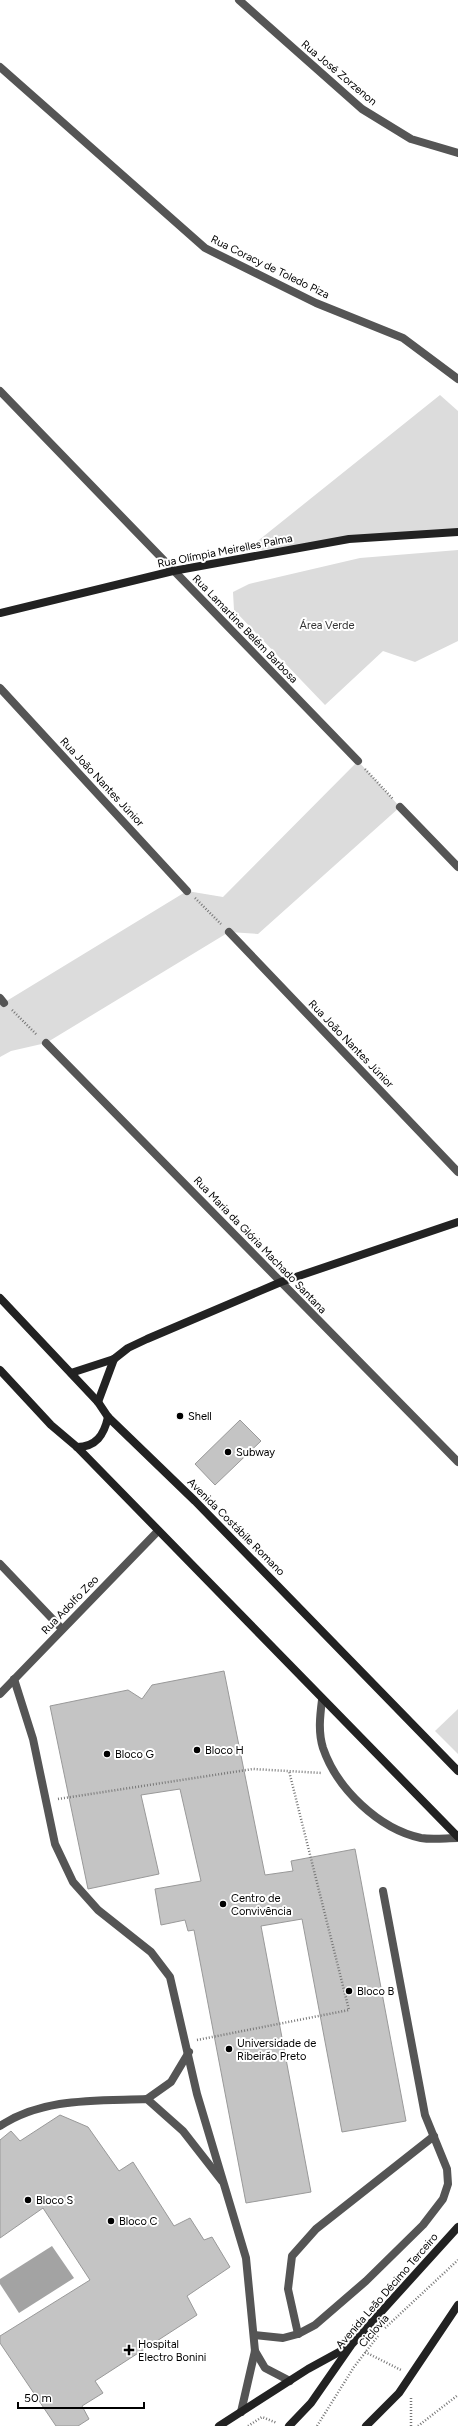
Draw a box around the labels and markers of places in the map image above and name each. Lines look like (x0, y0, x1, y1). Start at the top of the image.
place label: Shell (188, 1410, 212, 1423)
marker: Shell (175, 1411, 185, 1421)
place label: Subway (236, 1446, 275, 1459)
marker: Subway (223, 1447, 233, 1457)
place label: Bloco H (205, 1744, 244, 1757)
marker: Bloco H (192, 1745, 202, 1755)
place label: Bloco G (115, 1748, 154, 1761)
marker: Bloco G (102, 1749, 112, 1759)
place label: Centro de Convivência (231, 1892, 292, 1918)
marker: Centro de Convivência (218, 1899, 228, 1909)
place label: Bloco B (357, 1985, 395, 1998)
marker: Bloco B (344, 1986, 354, 1996)
place label: Universidade de Ribeirão Preto (237, 2037, 316, 2063)
marker: Universidade de Ribeirão Preto (224, 2044, 234, 2054)
place label: Bloco S (36, 2194, 74, 2207)
marker: Bloco S (23, 2195, 33, 2205)
place label: Bloco C (119, 2215, 158, 2228)
marker: Bloco C (106, 2216, 116, 2226)
place label: Hospital Electro Bonini (138, 2338, 206, 2364)
marker: Hospital Electro Bonini (123, 2344, 135, 2356)

